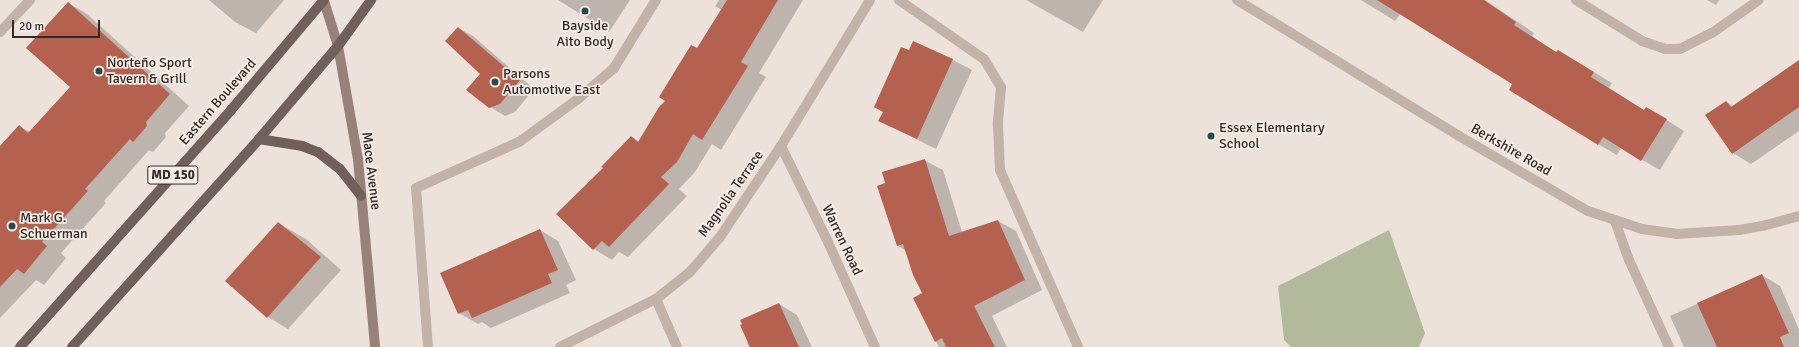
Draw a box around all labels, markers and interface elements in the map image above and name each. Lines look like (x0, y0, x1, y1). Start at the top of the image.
marker: Bayside Aito Body (580, 6, 590, 16)
scale bar (14, 12, 102, 38)
place label: Bayside Aito Body (556, 18, 614, 50)
text: 20 m (19, 19, 44, 34)
place label: Norteño Sport Tavern & Grill (107, 55, 192, 88)
street label: Eastern Boulevard (176, 55, 260, 149)
marker: Norteño Sport Tavern & Grill (94, 66, 104, 76)
place label: Parsons Automotive East (503, 66, 600, 98)
marker: Parsons Automotive East (490, 77, 500, 87)
place label: Essex Elementary School (1219, 120, 1324, 152)
street label: Berkshire Road (1468, 120, 1554, 180)
street label: Mace Avenue (358, 131, 384, 211)
marker: Essex Elementary School (1206, 131, 1216, 141)
street label: Magnolia Terrace (695, 147, 767, 241)
road number: MD 150 (147, 164, 199, 186)
street label: Warren Road (818, 202, 866, 278)
place label: Mark G. Schuerman (20, 210, 88, 242)
marker: Mark G. Schuerman (7, 221, 17, 231)

